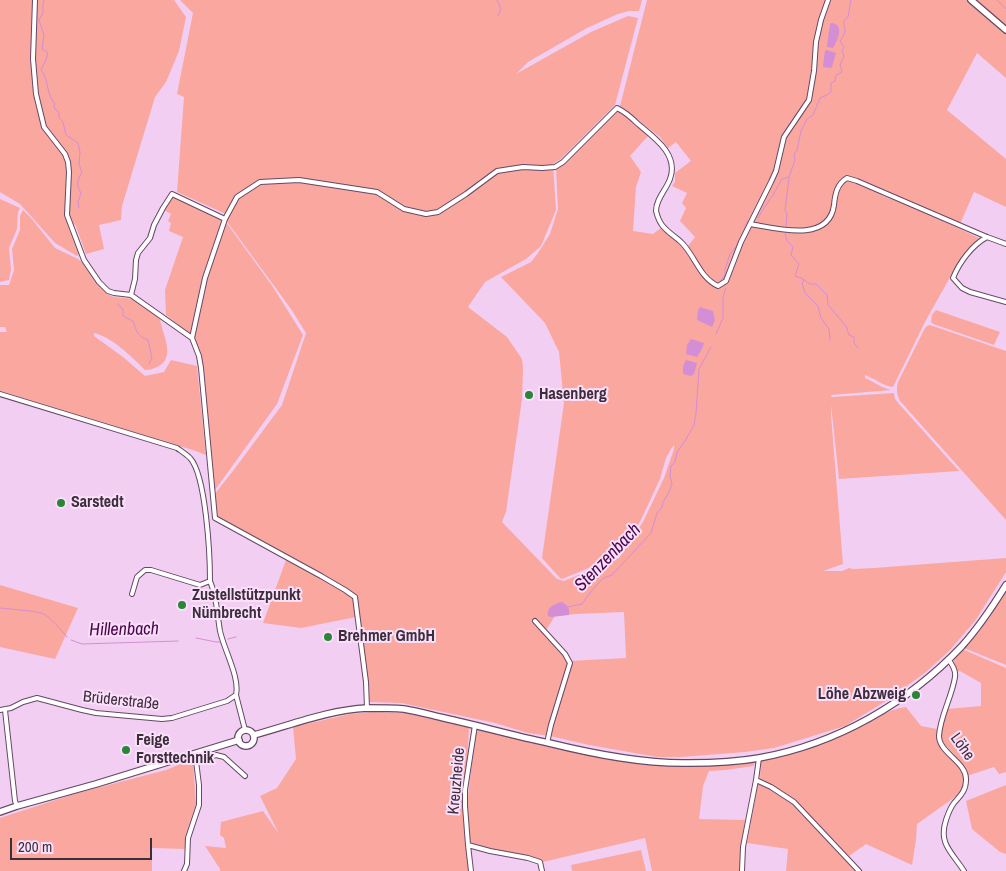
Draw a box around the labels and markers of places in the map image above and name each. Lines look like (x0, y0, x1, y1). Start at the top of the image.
place label: Hasenberg (539, 385, 607, 405)
marker: Hasenberg (523, 389, 535, 401)
place label: Sarstedt (71, 493, 123, 513)
marker: Sarstedt (55, 497, 67, 509)
place label: Zustellstützpunkt Nümbrecht (192, 586, 301, 624)
marker: Zustellstützpunkt Nümbrecht (176, 599, 188, 611)
place label: Brehmer GmbH (338, 627, 435, 647)
marker: Brehmer GmbH (322, 631, 334, 643)
place label: Löhe Abzweig (818, 685, 906, 705)
marker: Löhe Abzweig (910, 689, 922, 701)
place label: Feige Forsttechnik (136, 731, 214, 769)
marker: Feige Forsttechnik (120, 744, 132, 756)

